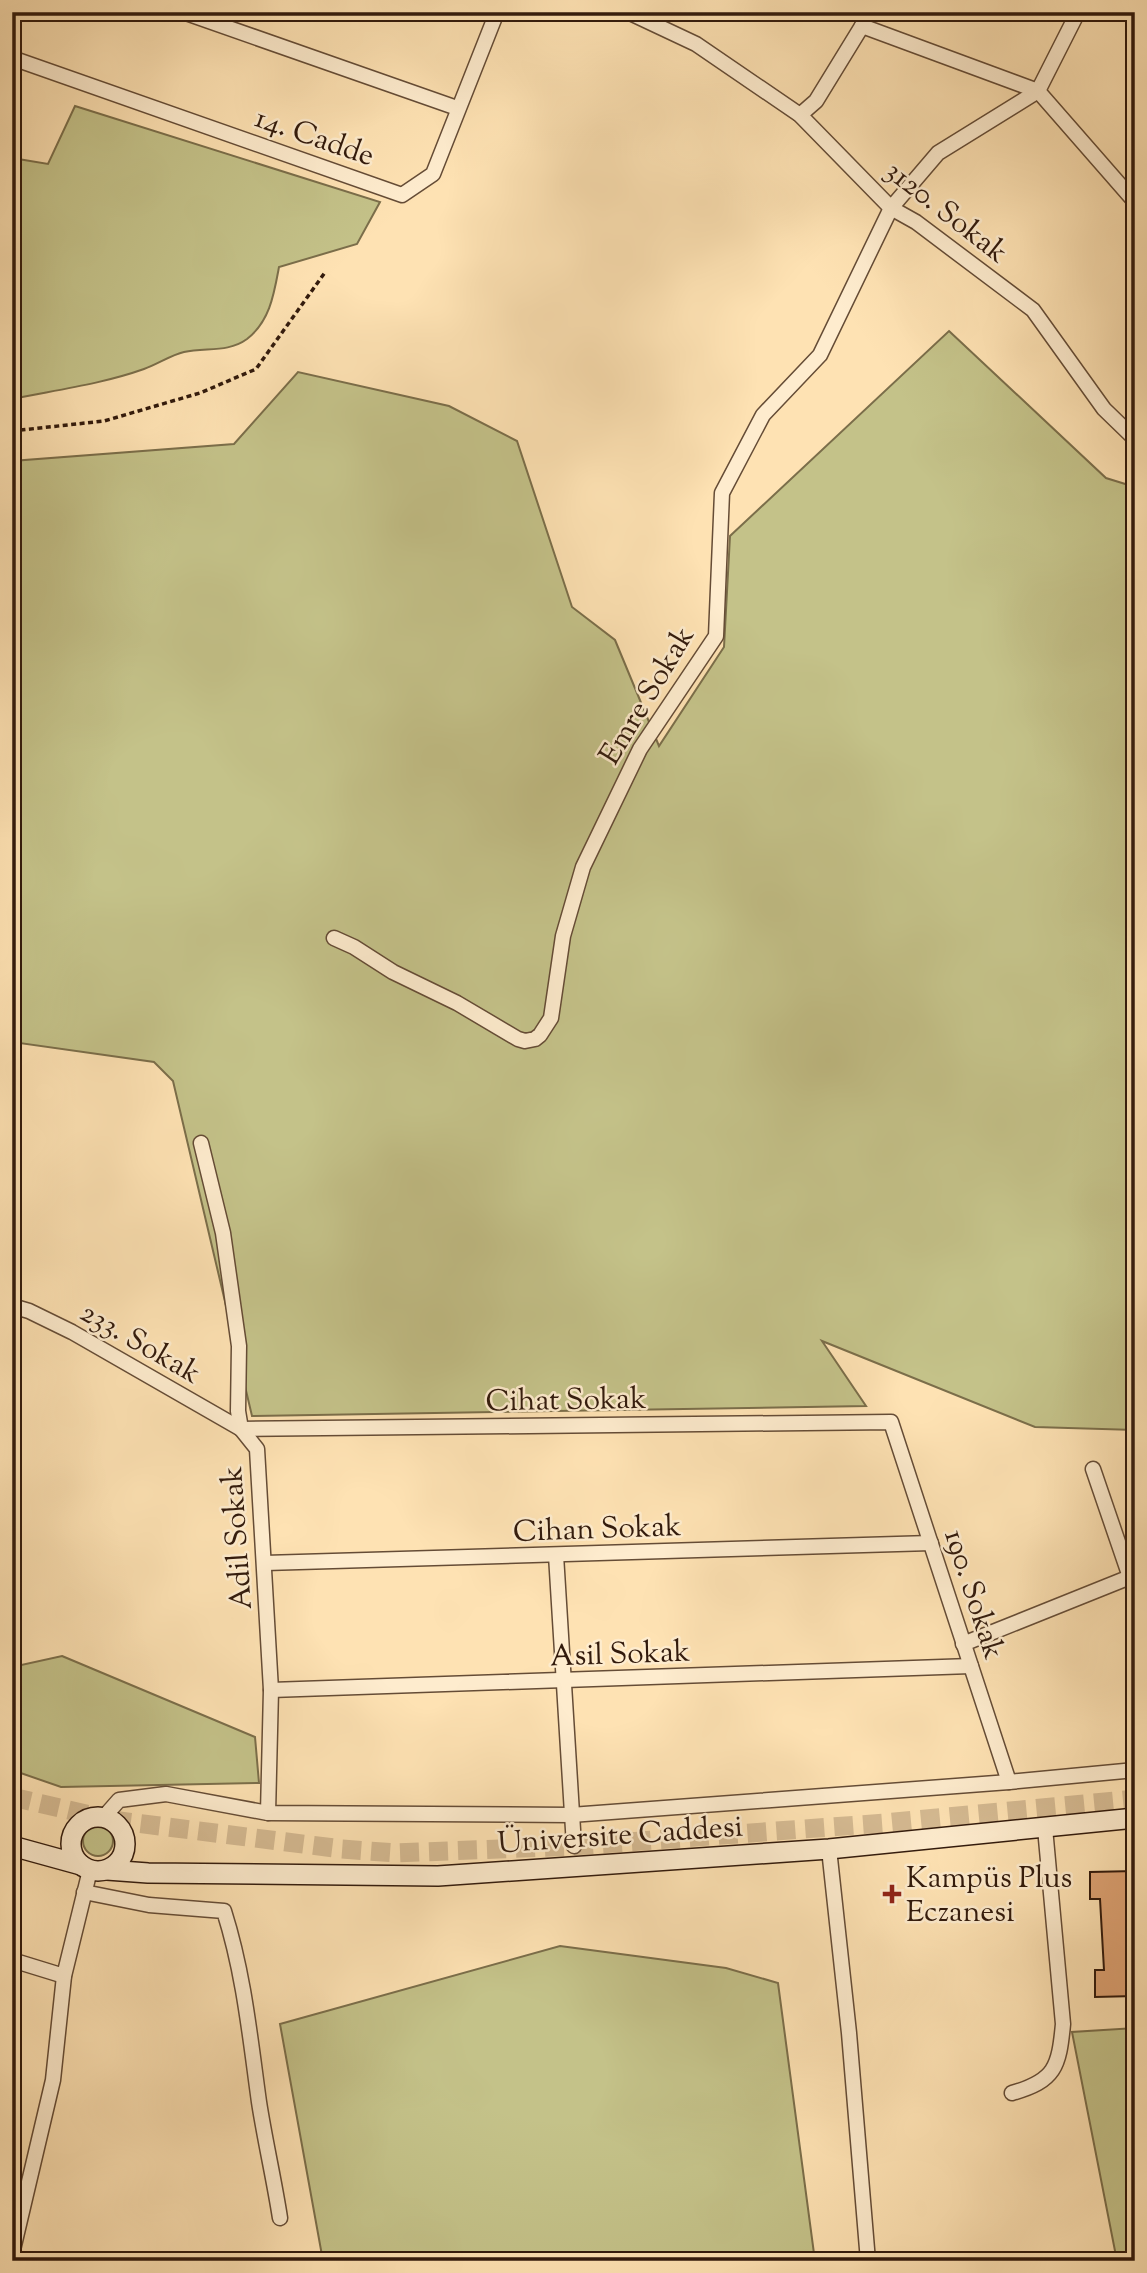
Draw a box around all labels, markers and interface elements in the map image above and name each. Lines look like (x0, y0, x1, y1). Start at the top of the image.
street label: 14. Cadde (249, 98, 380, 179)
street label: 3120. Sokak (875, 151, 1016, 275)
street label: Emre Sokak (590, 619, 706, 774)
street label: 233. Sokak (71, 1292, 208, 1396)
street label: Cihat Sokak (485, 1379, 647, 1424)
street label: Adil Sokak (212, 1465, 265, 1611)
street label: Cihan Sokak (512, 1506, 682, 1555)
street label: 190. Sokak (931, 1524, 1014, 1665)
street label: Asil Sokak (549, 1632, 691, 1679)
street label: Üniversite Caddesi (496, 1806, 744, 1867)
place label: Kampüs Plus Eczanesi (906, 1858, 1072, 1935)
marker: Kampüs Plus Eczanesi (884, 1886, 900, 1902)

